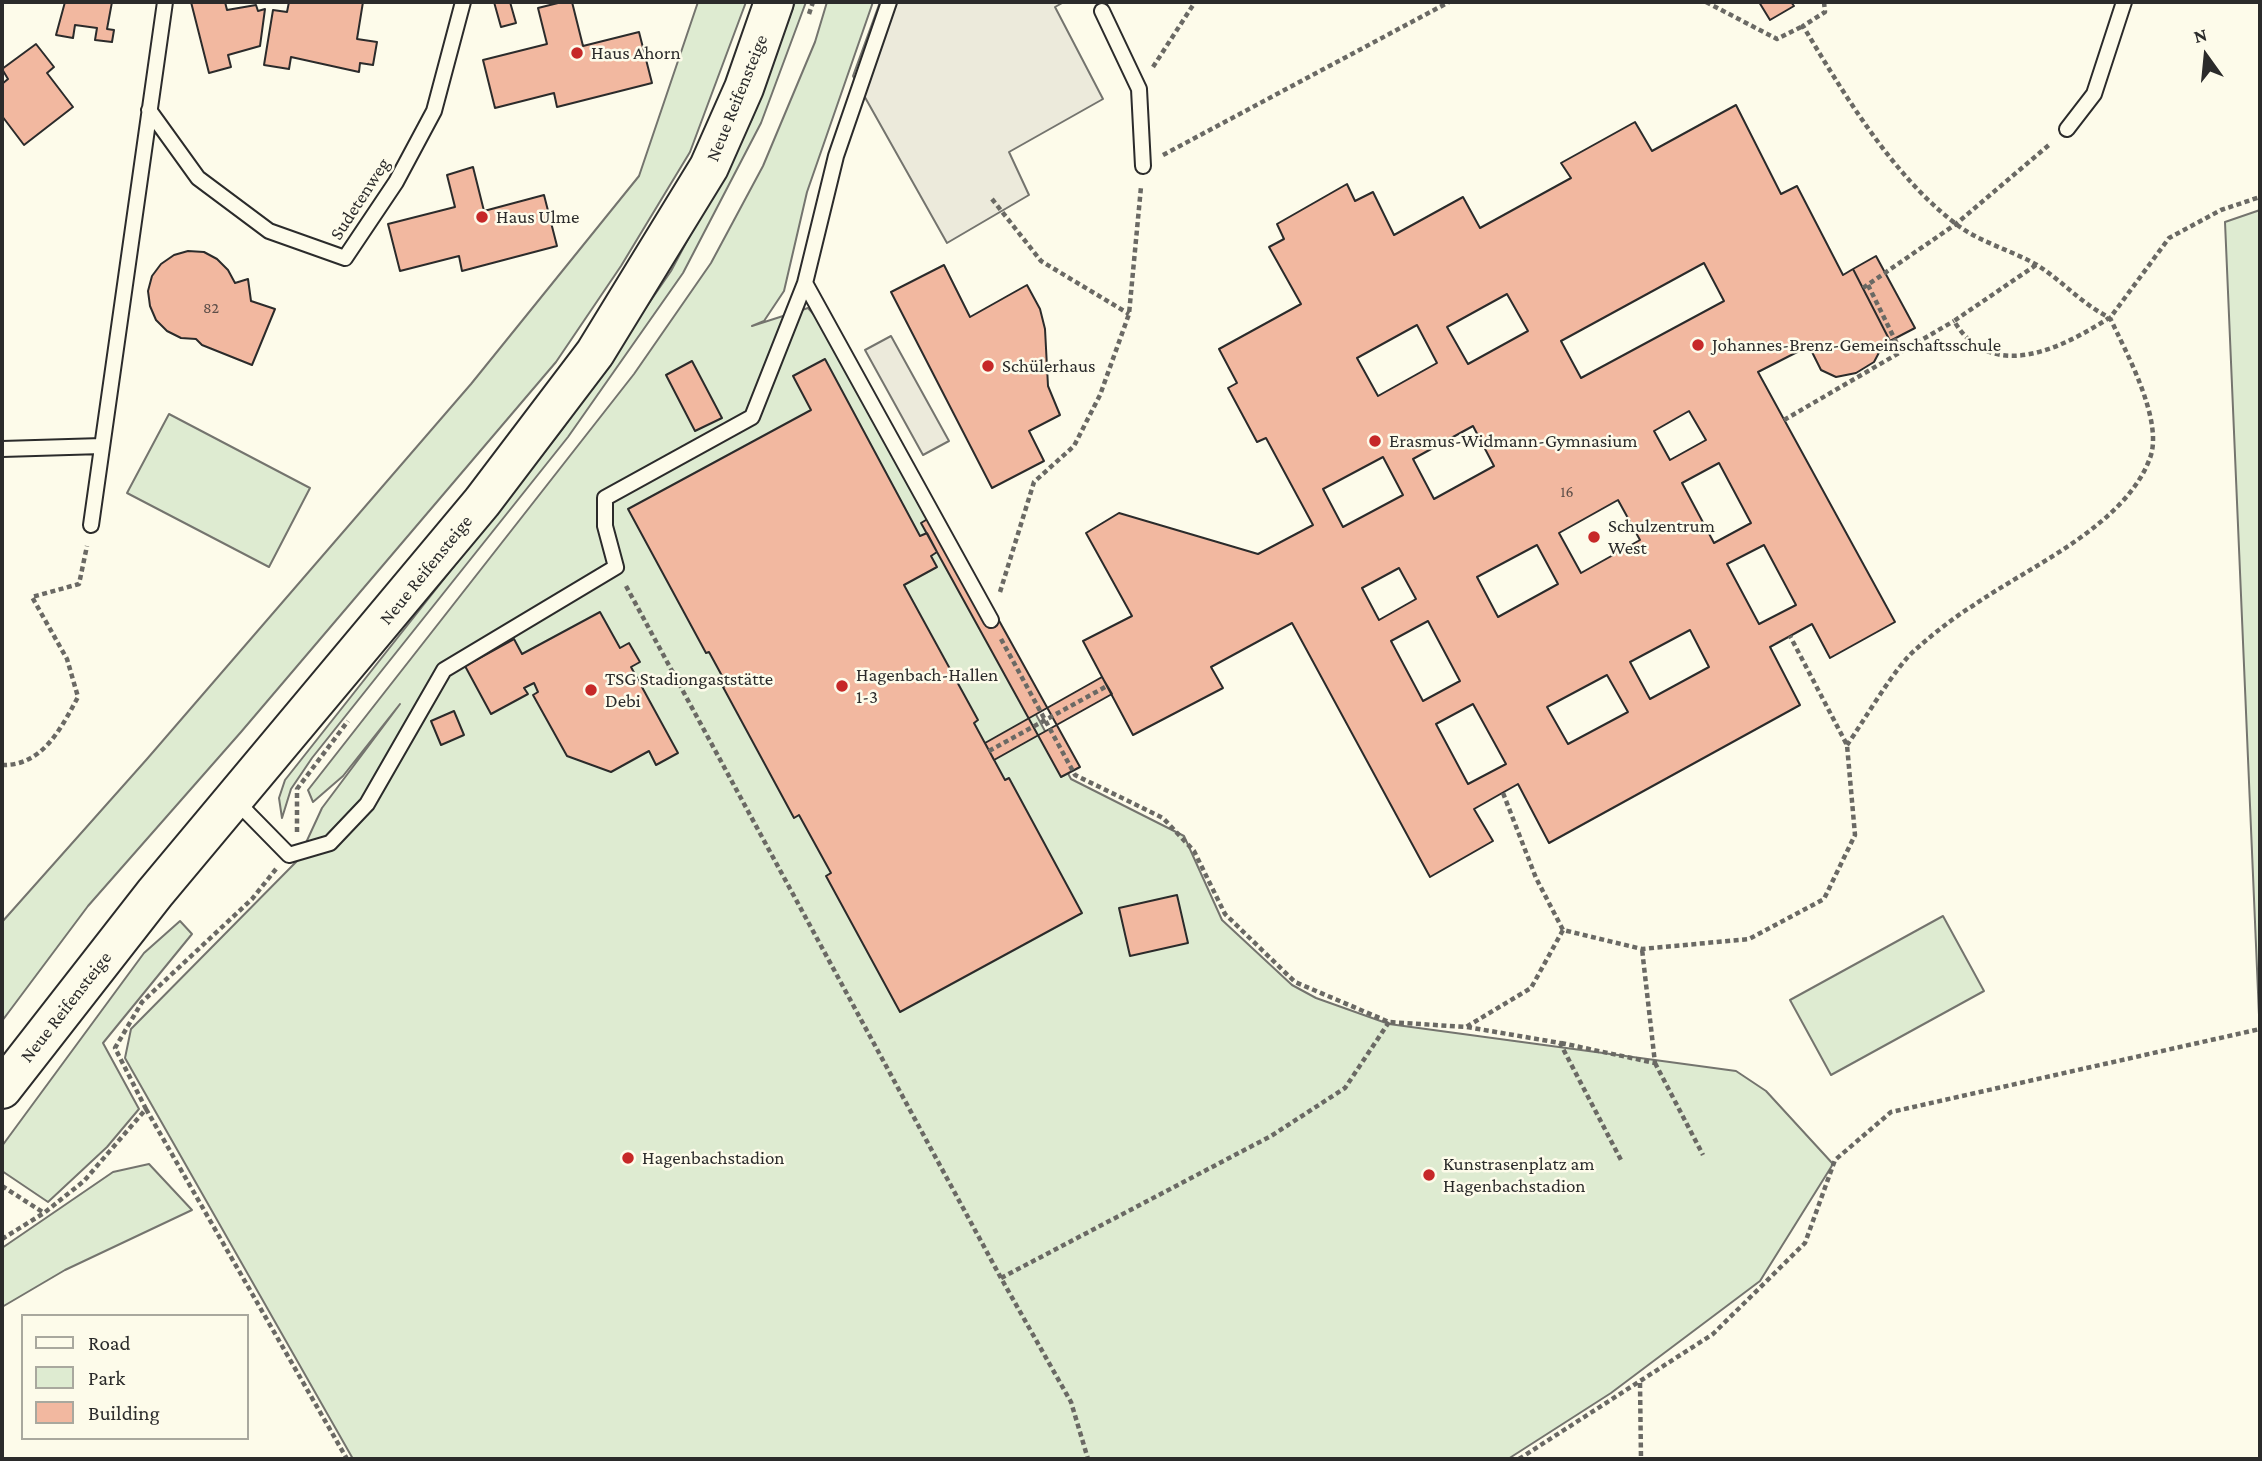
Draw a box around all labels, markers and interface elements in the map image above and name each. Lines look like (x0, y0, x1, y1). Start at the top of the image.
north arrow (2171, 21, 2241, 91)
text: N (2191, 23, 2209, 47)
street label: Neue Reifensteige (701, 31, 773, 165)
place label: Haus Ahorn (591, 42, 681, 64)
marker: Haus Ahorn (569, 45, 585, 61)
street label: Sudetenweg (325, 154, 395, 244)
place label: Haus Ulme (496, 206, 579, 228)
marker: Haus Ulme (474, 209, 490, 225)
house number: 82 (203, 298, 219, 318)
place label: Johannes-Brenz-Gemeinschaftsschule (1712, 334, 2001, 356)
marker: Johannes-Brenz-Gemeinschaftsschule (1690, 337, 1706, 353)
place label: Schülerhaus (1002, 355, 1095, 377)
marker: Schülerhaus (980, 358, 996, 374)
place label: Erasmus-Widmann-Gymnasium (1389, 430, 1638, 452)
marker: Erasmus-Widmann-Gymnasium (1367, 433, 1383, 449)
house number: 16 (1560, 482, 1574, 502)
street label: Neue Reifensteige (375, 510, 477, 630)
place label: Schulzentrum West (1608, 515, 1715, 559)
marker: Schulzentrum West (1586, 529, 1602, 545)
place label: Hagenbach-Hallen 1-3 (856, 664, 998, 708)
place label: TSG Stadiongaststätte Debi (605, 668, 773, 712)
marker: Hagenbach-Hallen 1-3 (834, 678, 850, 694)
marker: TSG Stadiongaststätte Debi (583, 682, 599, 698)
street label: Neue Reifensteige (16, 947, 116, 1067)
place label: Hagenbachstadion (642, 1147, 785, 1169)
marker: Hagenbachstadion (620, 1150, 636, 1166)
place label: Kunstrasenplatz am Hagenbachstadion (1443, 1153, 1594, 1197)
marker: Kunstrasenplatz am Hagenbachstadion (1421, 1167, 1437, 1183)
legend (21, 1314, 248, 1440)
text: Road (88, 1331, 131, 1355)
text: Park (88, 1366, 125, 1390)
text: Building (88, 1401, 160, 1425)

